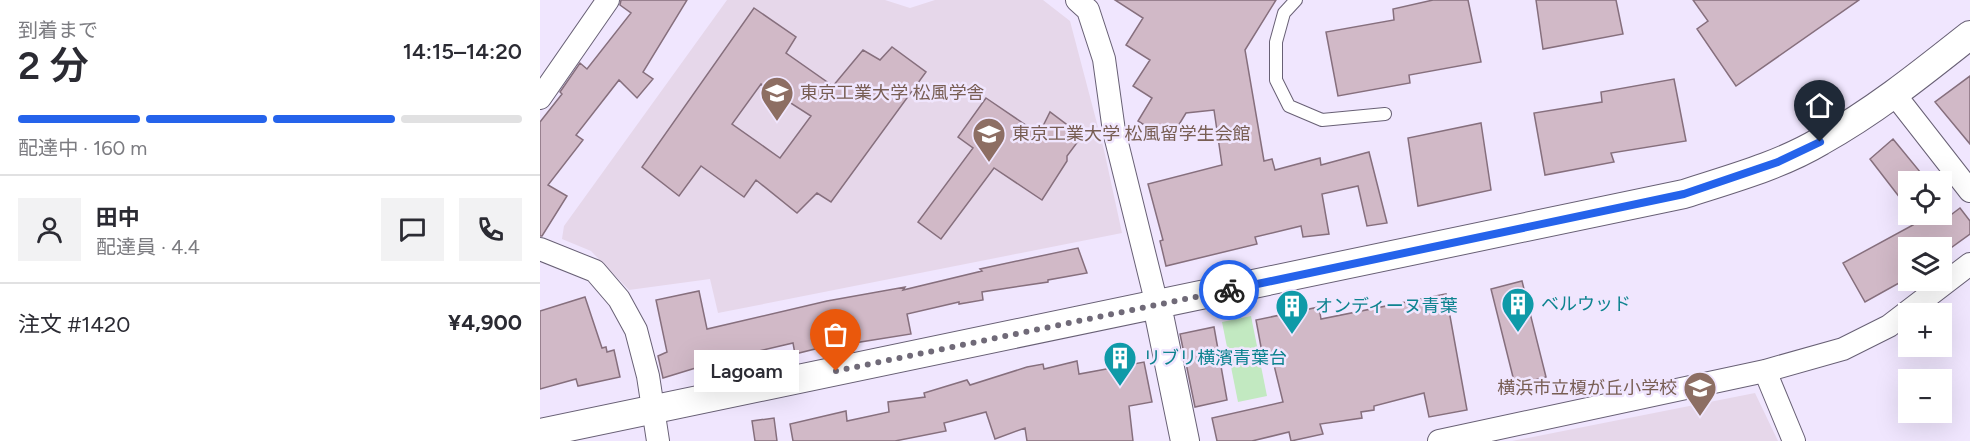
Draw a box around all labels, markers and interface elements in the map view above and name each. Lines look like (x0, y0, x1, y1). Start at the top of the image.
text: 到着まで (18, 18, 98, 42)
text: 14:15–14:20 (403, 38, 522, 65)
text: 2 分 (18, 42, 89, 89)
school or university icon: 東京工業大学 松風学舎 (759, 75, 795, 122)
pin (1794, 80, 1845, 142)
place label: 東京工業大学 松風学舎 (800, 82, 984, 104)
icon: home (1803, 89, 1836, 122)
school or university icon: 東京工業大学 松風留学生会館 (971, 116, 1007, 163)
place label: 東京工業大学 松風留学生会館 (1012, 123, 1250, 145)
text: 配達中 · 160 m (18, 136, 147, 160)
map controls (1898, 171, 1952, 423)
button: locate (1898, 171, 1952, 225)
button: person (18, 198, 81, 261)
button: chat (381, 198, 444, 261)
button: phone (459, 198, 522, 261)
text: 田中 (96, 204, 140, 231)
text: 配達員 · 4.4 (96, 235, 200, 259)
button: layers (1898, 237, 1952, 291)
courier (1199, 260, 1259, 320)
icon: bike (1213, 274, 1246, 307)
building icon: ベルウッド (1500, 286, 1536, 333)
building icon: オンディーヌ青葉 (1274, 288, 1310, 335)
place label: ベルウッド (1541, 293, 1631, 315)
place label: オンディーヌ青葉 (1315, 295, 1458, 317)
button: + (1898, 303, 1952, 357)
text: ¥4,900 (448, 309, 522, 336)
pin (810, 309, 861, 371)
text: 注文 #1420 (18, 311, 130, 338)
icon: bag (819, 318, 852, 351)
building icon: リブリ横濱青葉台 (1102, 340, 1138, 387)
place label: リブリ横濱青葉台 (1143, 347, 1287, 369)
callout: Lagoam (695, 350, 800, 392)
text: Lagoam (710, 359, 783, 383)
button: − (1898, 369, 1952, 423)
school or university icon: 横浜市立榎が丘小学校 (1682, 370, 1718, 417)
place label: 横浜市立榎が丘小学校 (1497, 377, 1677, 399)

